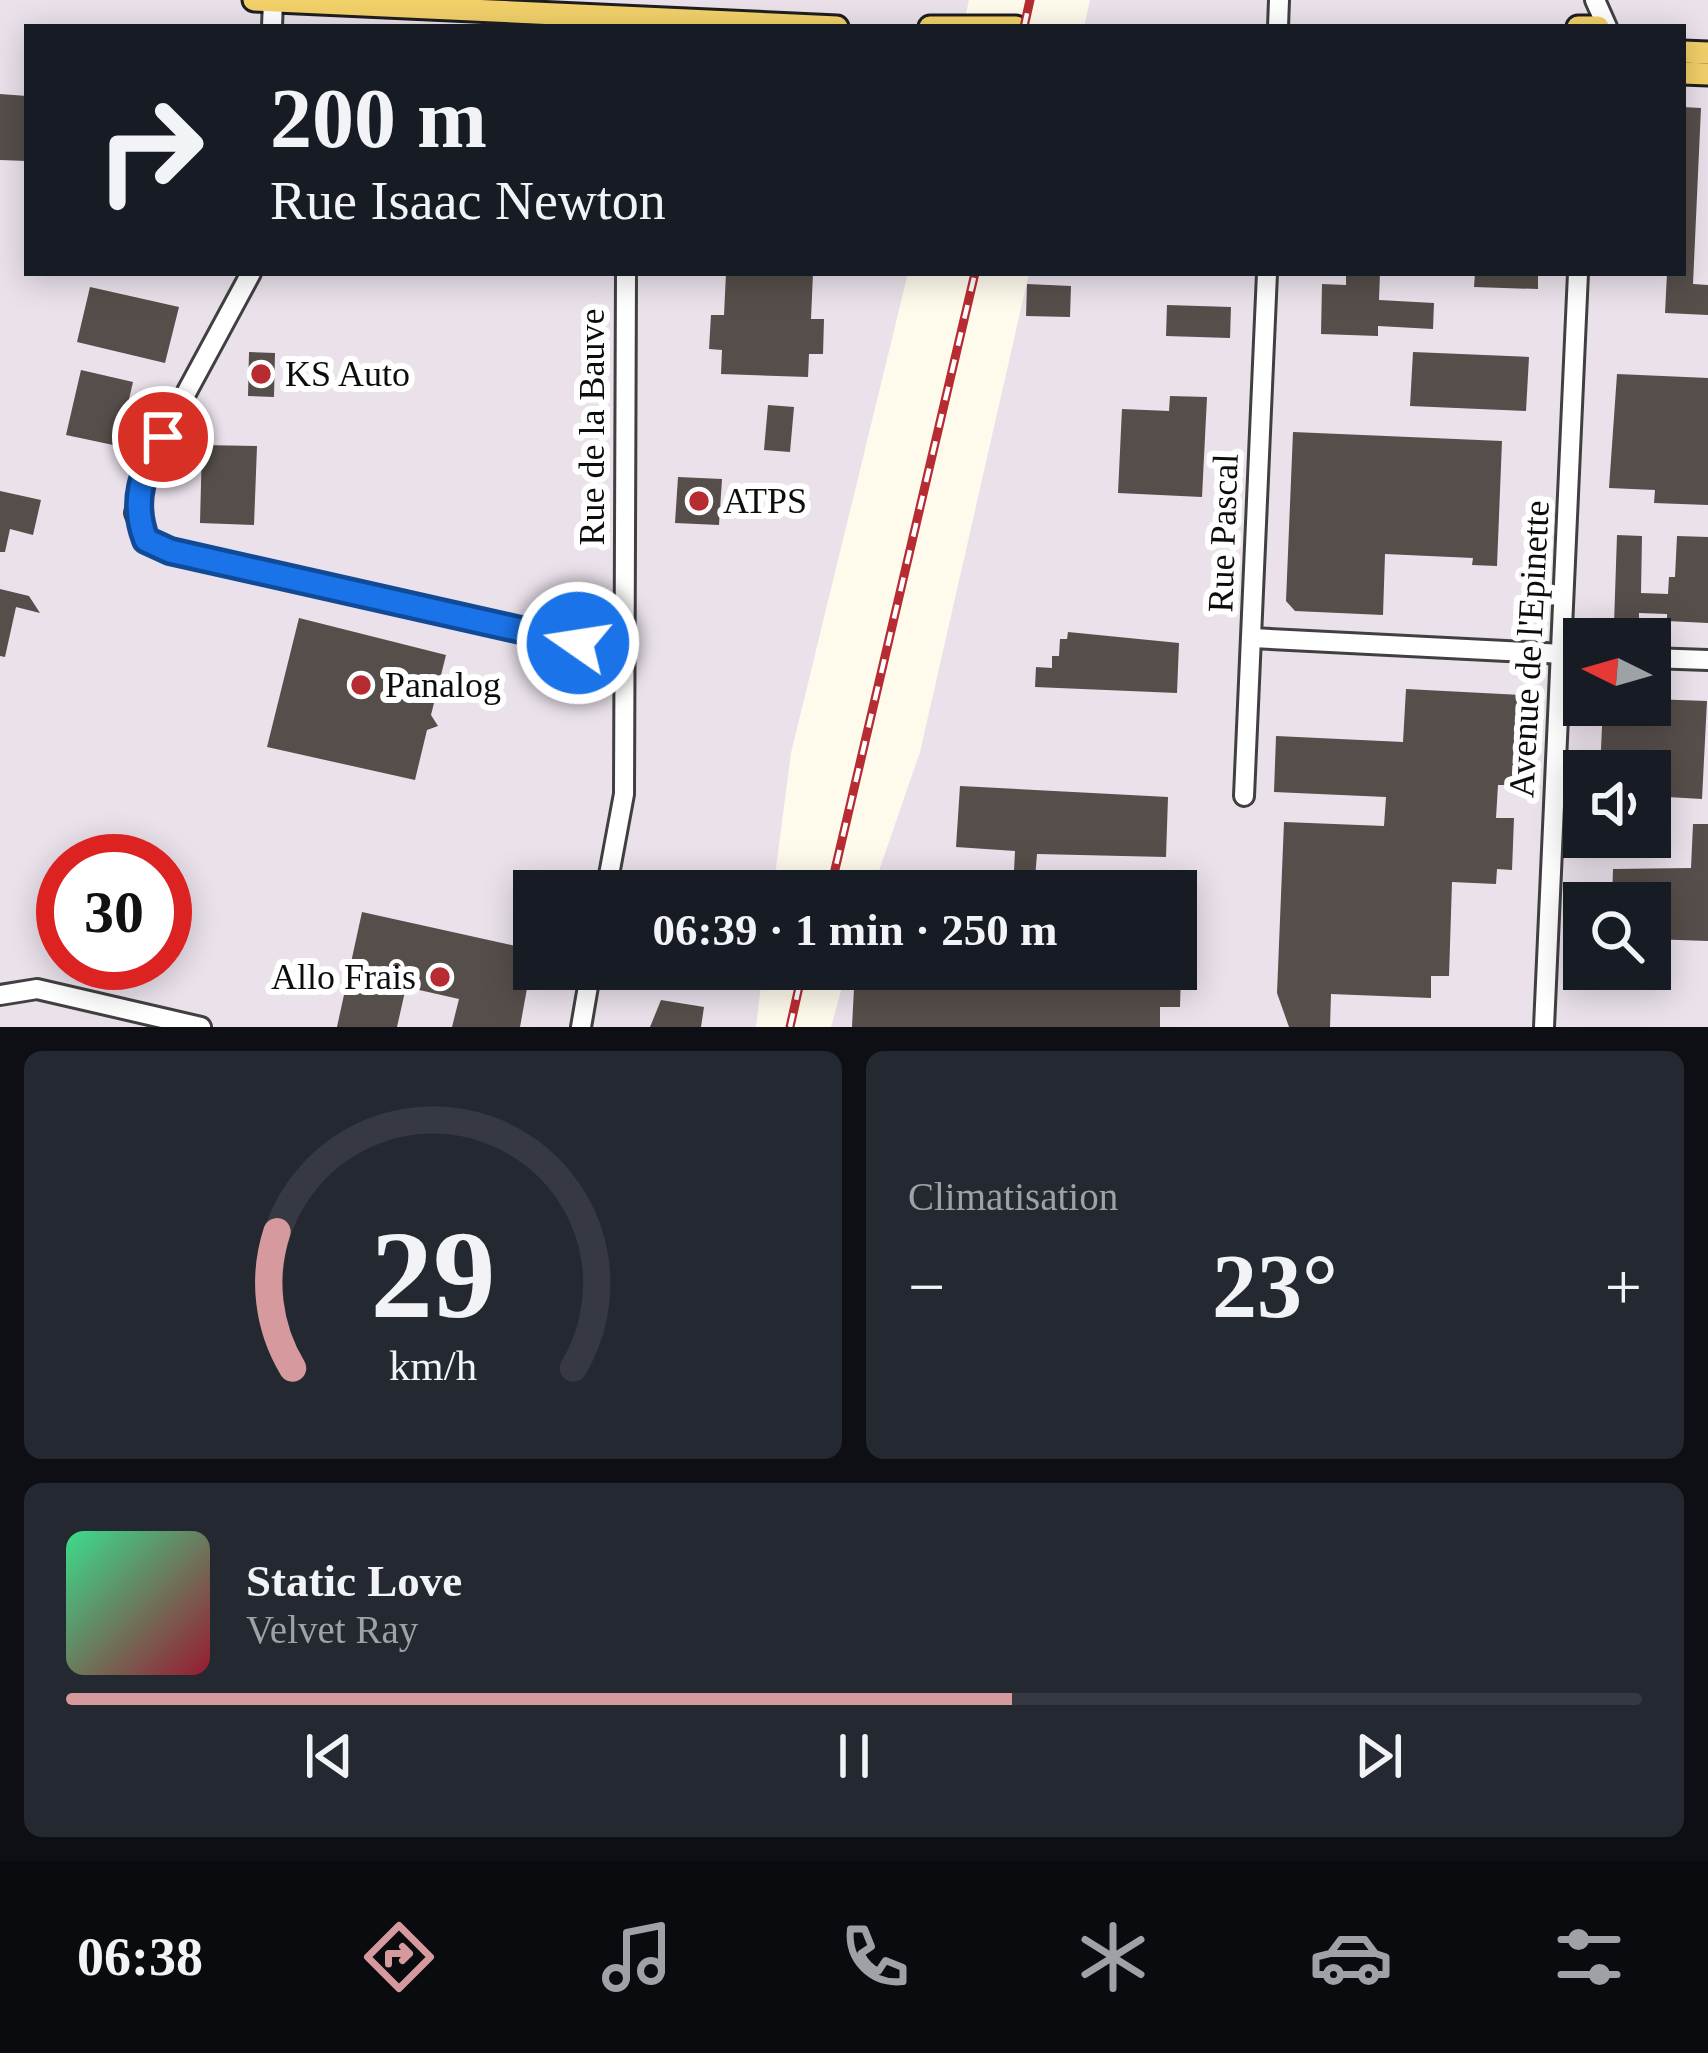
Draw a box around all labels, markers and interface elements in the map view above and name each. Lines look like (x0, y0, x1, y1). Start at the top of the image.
icon: right (72, 72, 228, 228)
text: 200 m (270, 72, 487, 165)
text: Rue Isaac Newton (270, 171, 666, 231)
street label: Rue de la Bauve (572, 309, 612, 545)
place label: KS Auto (285, 354, 410, 394)
marker: KS Auto (248, 361, 274, 387)
pin (112, 386, 214, 488)
icon: arrive (130, 404, 196, 470)
street label: Rue Pascal (1200, 453, 1246, 613)
place label: ATPS (723, 481, 807, 521)
marker: ATPS (686, 488, 712, 514)
street label: Avenue de l'Epinette (1501, 499, 1557, 799)
position arrow (515, 580, 641, 706)
north arrow (1563, 618, 1671, 726)
map controls (1563, 618, 1671, 990)
place label: Panalog (385, 665, 501, 705)
marker: Panalog (348, 672, 374, 698)
button: sound (1563, 750, 1671, 858)
speed limit sign: 30 (36, 834, 192, 990)
button: search (1563, 882, 1671, 990)
text: 06:39 · 1 min · 250 m (653, 905, 1058, 955)
place label: Allo Frais (271, 957, 416, 997)
marker: Allo Frais (427, 964, 453, 990)
text: Climatisation (908, 1175, 1118, 1218)
text: 29 (371, 1206, 495, 1344)
text: 23° (1212, 1237, 1338, 1336)
text: − (908, 1250, 945, 1323)
text: + (1605, 1250, 1642, 1323)
text: km/h (389, 1342, 477, 1389)
text: Static Love (246, 1556, 462, 1606)
text: Velvet Ray (246, 1608, 418, 1651)
icon: previous (296, 1723, 362, 1789)
icon: pause (821, 1723, 887, 1789)
icon: next (1346, 1723, 1412, 1789)
icon: directions (357, 1915, 441, 1999)
icon: music (595, 1915, 679, 1999)
icon: phone (833, 1915, 917, 1999)
icon: climate (1071, 1915, 1155, 1999)
icon: car (1309, 1915, 1393, 1999)
icon: filters (1547, 1915, 1631, 1999)
text: 06:38 (77, 1927, 203, 1987)

